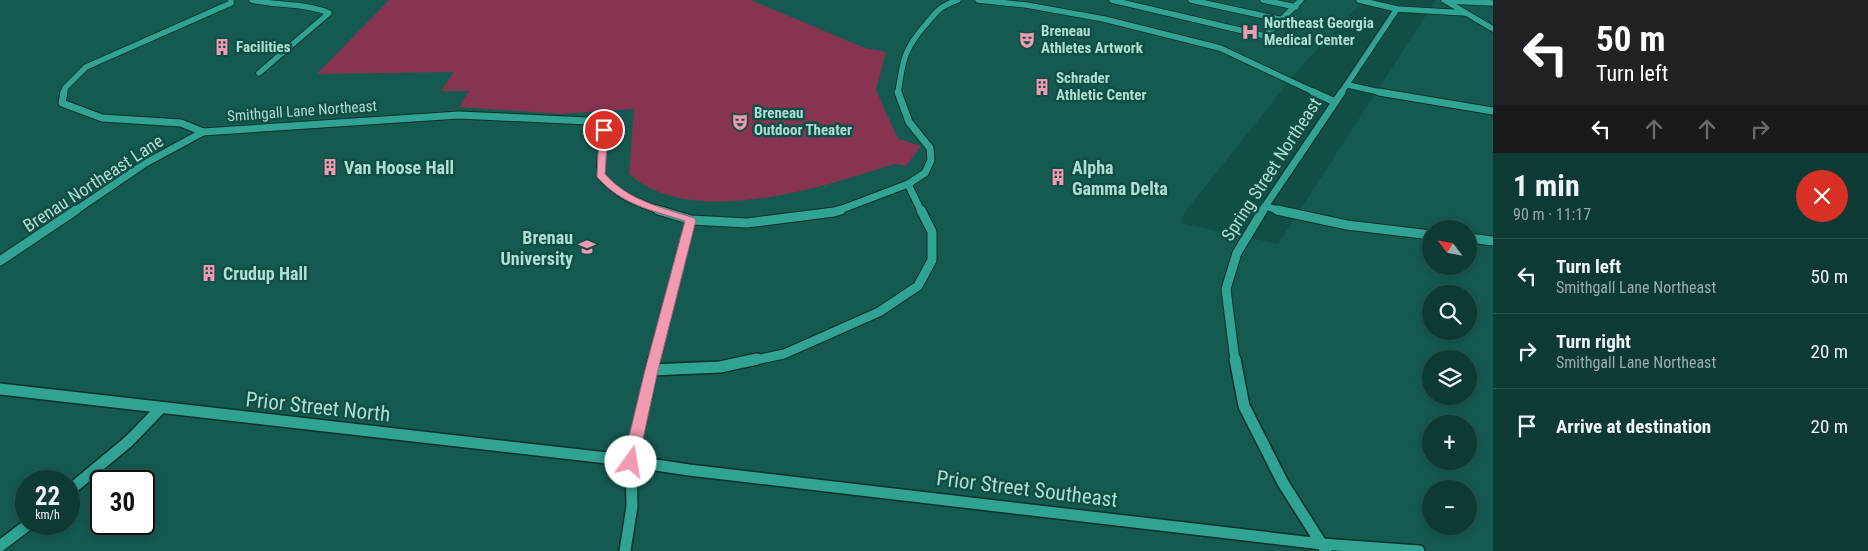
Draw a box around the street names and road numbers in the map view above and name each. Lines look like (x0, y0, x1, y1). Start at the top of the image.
street label: Spring Street Northeast (1217, 93, 1325, 245)
street label: Smithgall Lane Northeast (227, 97, 377, 125)
street label: Brenau Northeast Lane (19, 130, 167, 236)
street label: Prior Street North (244, 387, 392, 427)
street label: Prior Street Southeast (935, 466, 1119, 512)

